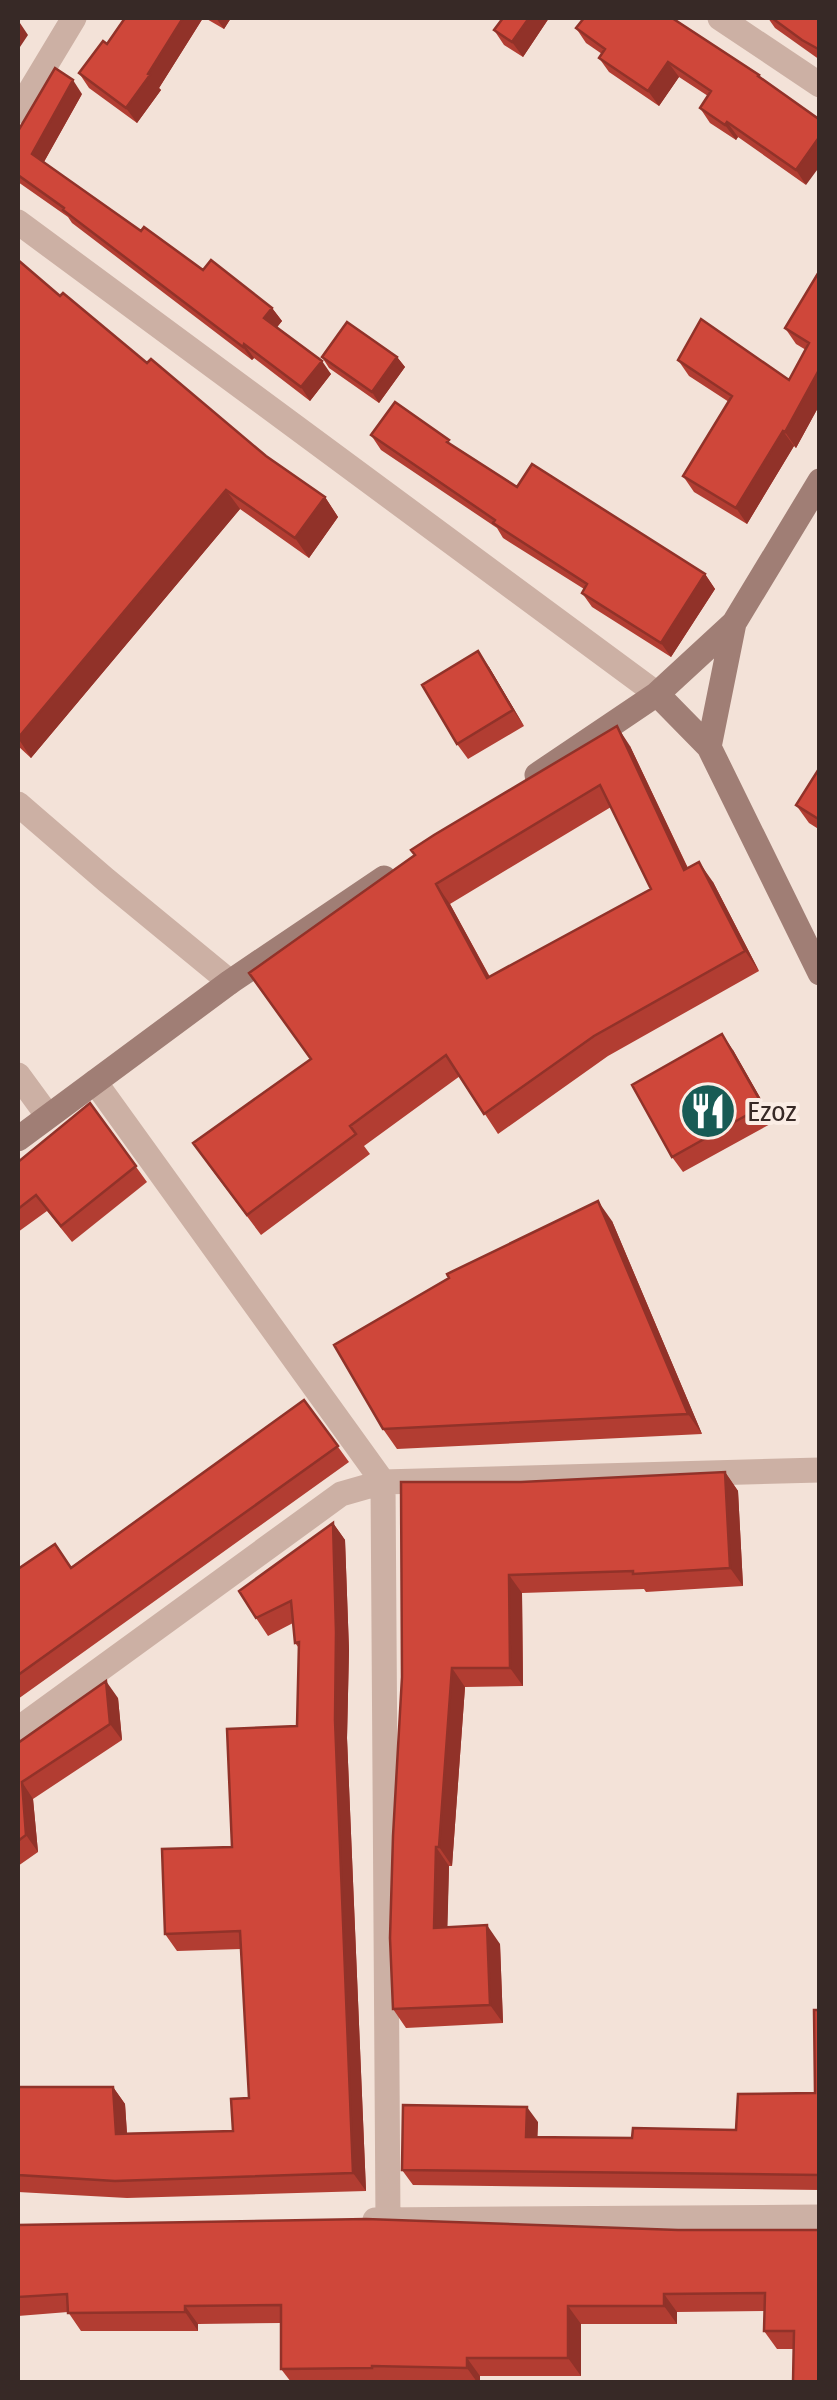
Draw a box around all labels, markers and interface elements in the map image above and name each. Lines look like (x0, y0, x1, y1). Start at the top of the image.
restaurant icon: Ezoz (678, 1081, 738, 1141)
place label: Ezoz (747, 1095, 797, 1128)

